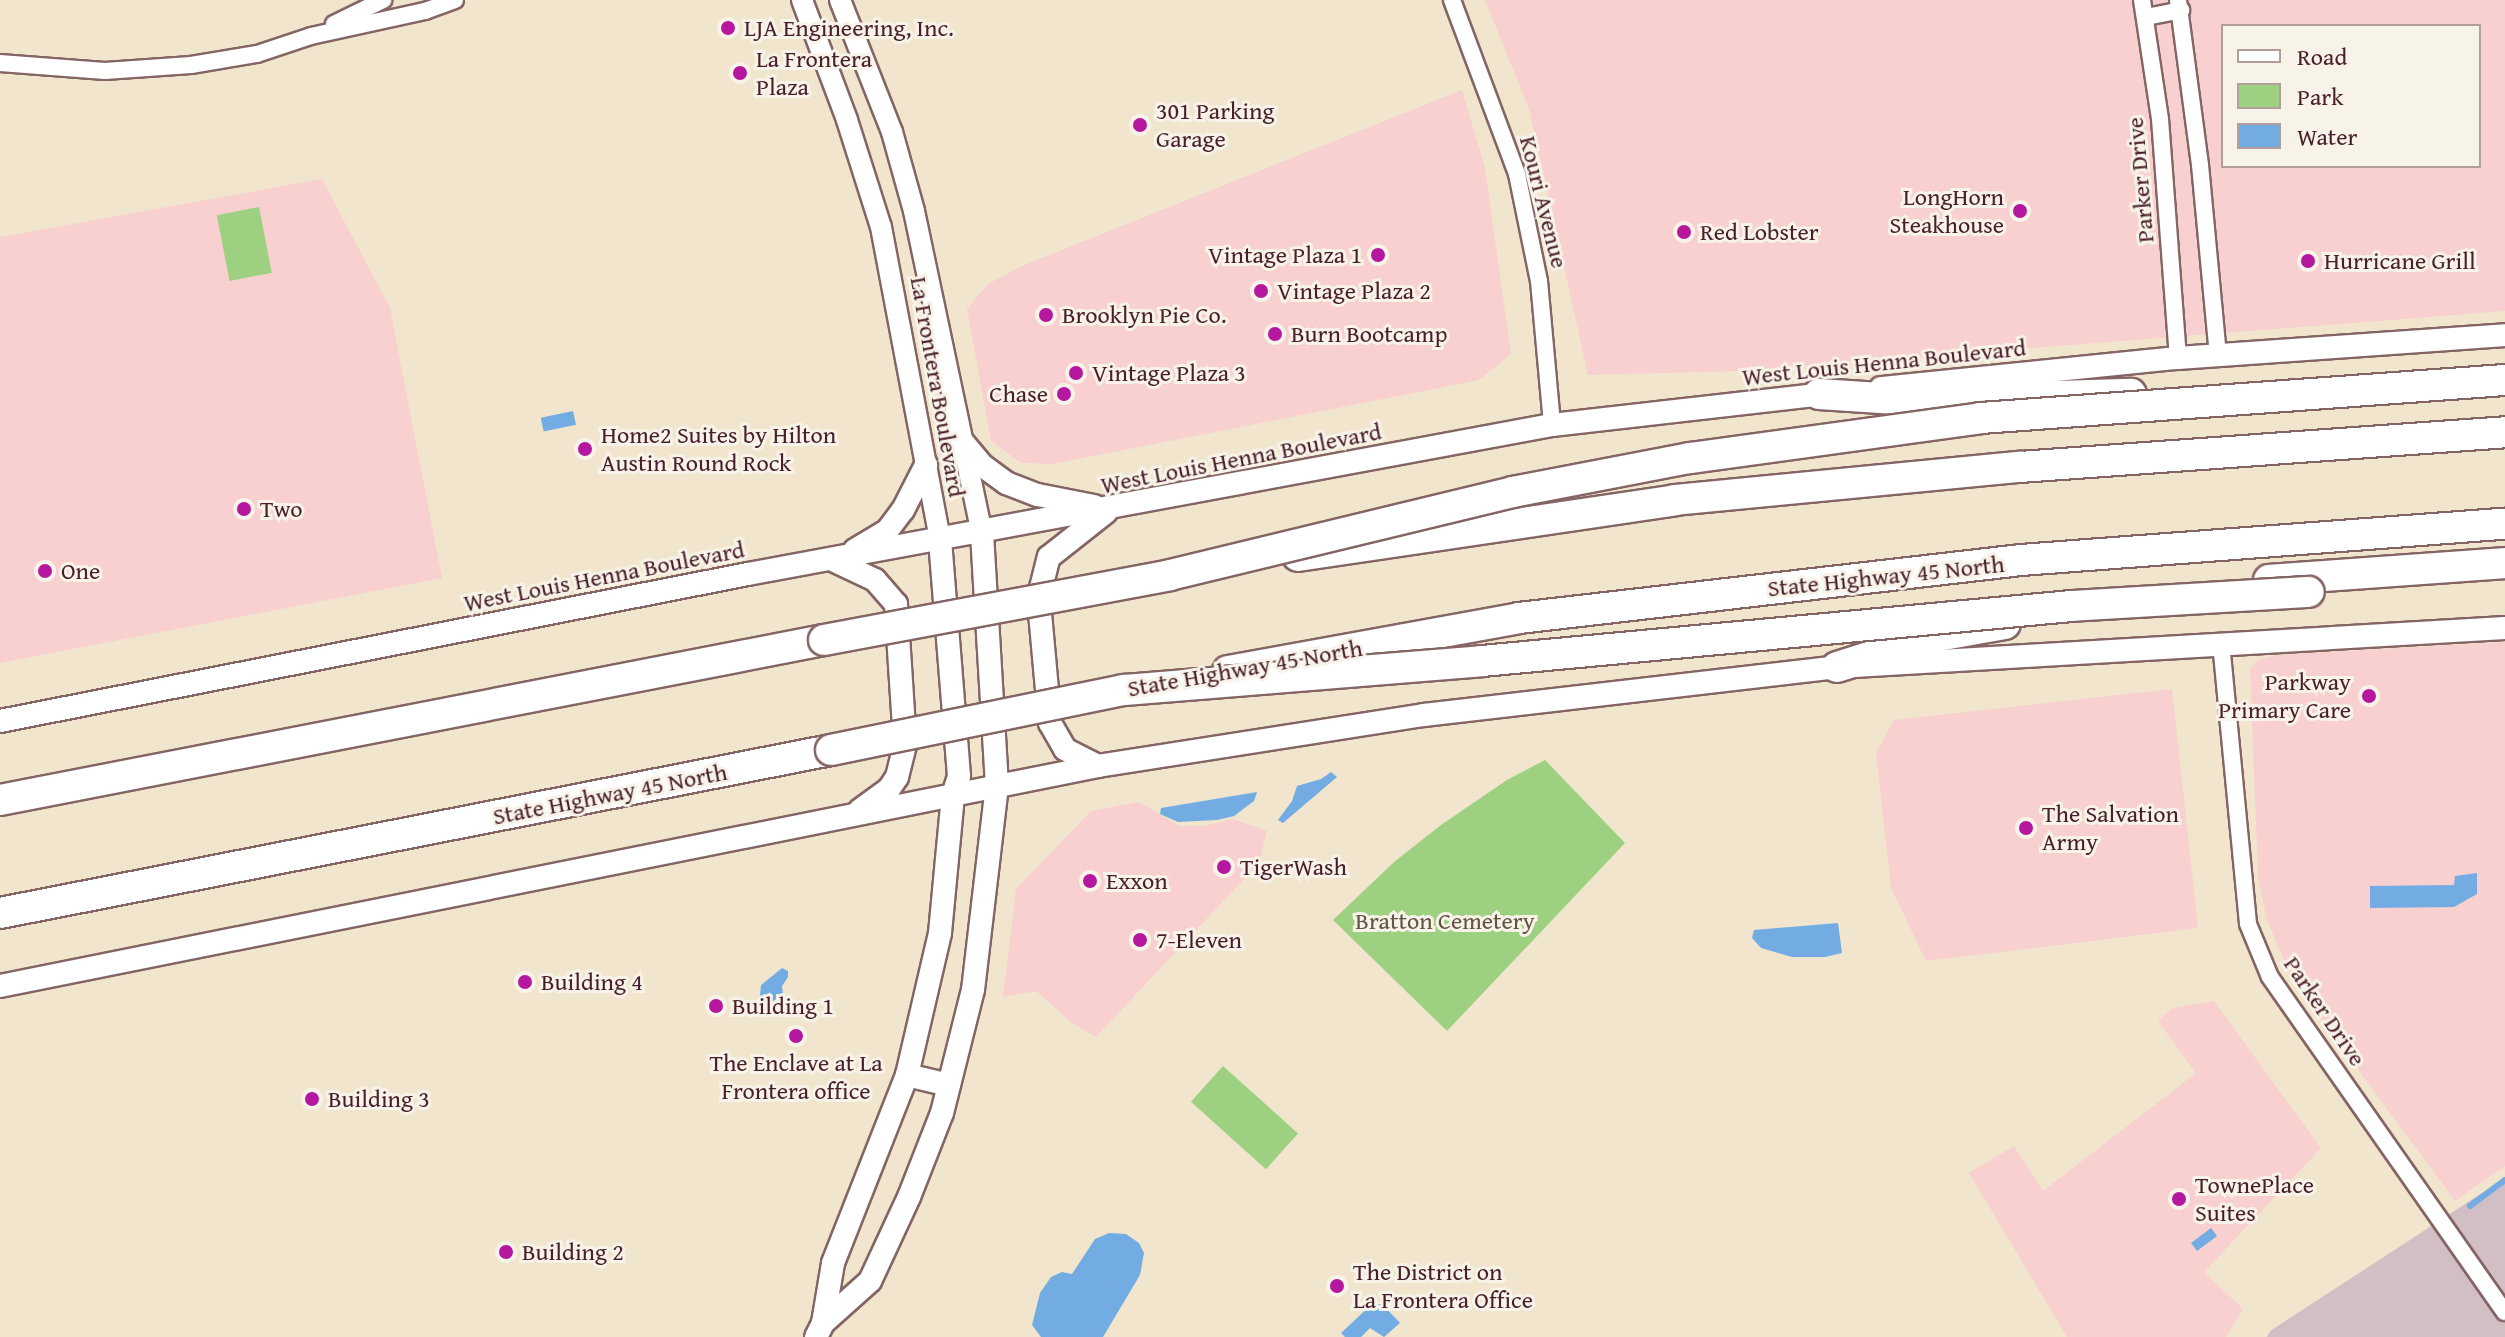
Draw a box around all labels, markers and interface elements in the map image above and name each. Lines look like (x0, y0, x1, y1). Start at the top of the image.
place label: LJA Engineering, Inc. (744, 14, 954, 42)
marker: LJA Engineering, Inc. (719, 19, 737, 37)
legend (2221, 24, 2481, 168)
text: Road (2297, 39, 2347, 74)
place label: La Frontera Plaza (756, 45, 872, 101)
marker: La Frontera Plaza (731, 64, 749, 82)
text: Park (2297, 79, 2343, 114)
place label: 301 Parking Garage (1156, 97, 1274, 153)
marker: 301 Parking Garage (1131, 116, 1149, 134)
street label: Parker Drive (2120, 116, 2160, 244)
text: Water (2297, 119, 2357, 154)
street label: Kouri Avenue (1514, 133, 1574, 271)
place label: LongHorn Steakhouse (1890, 183, 2004, 239)
marker: LongHorn Steakhouse (2011, 202, 2029, 220)
place label: Red Lobster (1700, 218, 1819, 246)
marker: Red Lobster (1675, 223, 1693, 241)
place label: Vintage Plaza 1 (1208, 241, 1362, 269)
marker: Vintage Plaza 1 (1369, 246, 1387, 264)
place label: Hurricane Grill (2324, 247, 2476, 275)
marker: Hurricane Grill (2299, 252, 2317, 270)
street label: La Frontera Boulevard (904, 274, 972, 500)
place label: Vintage Plaza 2 (1277, 277, 1431, 305)
marker: Vintage Plaza 2 (1252, 282, 1270, 300)
place label: Brooklyn Pie Co. (1062, 301, 1227, 329)
marker: Brooklyn Pie Co. (1037, 306, 1055, 324)
place label: Burn Bootcamp (1291, 320, 1447, 348)
marker: Burn Bootcamp (1266, 325, 1284, 343)
street label: West Louis Henna Boulevard (1741, 333, 2027, 391)
place label: Vintage Plaza 3 (1092, 359, 1246, 387)
marker: Vintage Plaza 3 (1067, 364, 1085, 382)
place label: Chase (989, 380, 1048, 408)
marker: Chase (1055, 385, 1073, 403)
street label: West Louis Henna Boulevard (1098, 417, 1384, 499)
place label: Home2 Suites by Hilton Austin Round Rock (601, 421, 836, 477)
marker: Home2 Suites by Hilton Austin Round Rock (576, 440, 594, 458)
place label: Two (260, 495, 302, 523)
marker: Two (235, 500, 253, 518)
street label: West Louis Henna Boulevard (461, 535, 747, 617)
street label: State Highway 45 North (1766, 549, 2006, 603)
place label: One (61, 557, 100, 585)
marker: One (36, 562, 54, 580)
street label: State Highway 45 North (1125, 633, 1365, 703)
place label: Parkway Primary Care (2218, 668, 2351, 724)
marker: Parkway Primary Care (2358, 685, 2380, 707)
street label: State Highway 45 North (490, 757, 730, 831)
place label: The Salvation Army (2042, 800, 2179, 856)
marker: The Salvation Army (2017, 819, 2035, 837)
place label: TigerWash (1240, 853, 1347, 881)
marker: TigerWash (1215, 858, 1233, 876)
place label: Exxon (1106, 867, 1168, 895)
marker: Exxon (1081, 872, 1099, 890)
park label: Bratton Cemetery (1355, 907, 1535, 935)
place label: 7-Eleven (1156, 926, 1242, 954)
marker: 7-Eleven (1131, 931, 1149, 949)
street label: Parker Drive (2278, 951, 2372, 1071)
place label: Building 4 (541, 968, 643, 996)
marker: Building 4 (516, 973, 534, 991)
place label: Building 1 (732, 992, 834, 1020)
marker: Building 1 (707, 997, 725, 1015)
marker: The Enclave at La Frontera office (787, 1027, 805, 1045)
place label: The Enclave at La Frontera office (709, 1049, 883, 1105)
place label: Building 3 (328, 1085, 430, 1113)
marker: Building 3 (303, 1090, 321, 1108)
place label: TownePlace Suites (2195, 1171, 2314, 1227)
marker: TownePlace Suites (2170, 1190, 2188, 1208)
place label: Building 2 (522, 1238, 624, 1266)
marker: Building 2 (497, 1243, 515, 1261)
place label: The District on La Frontera Office (1353, 1258, 1533, 1314)
marker: The District on La Frontera Office (1328, 1277, 1346, 1295)

